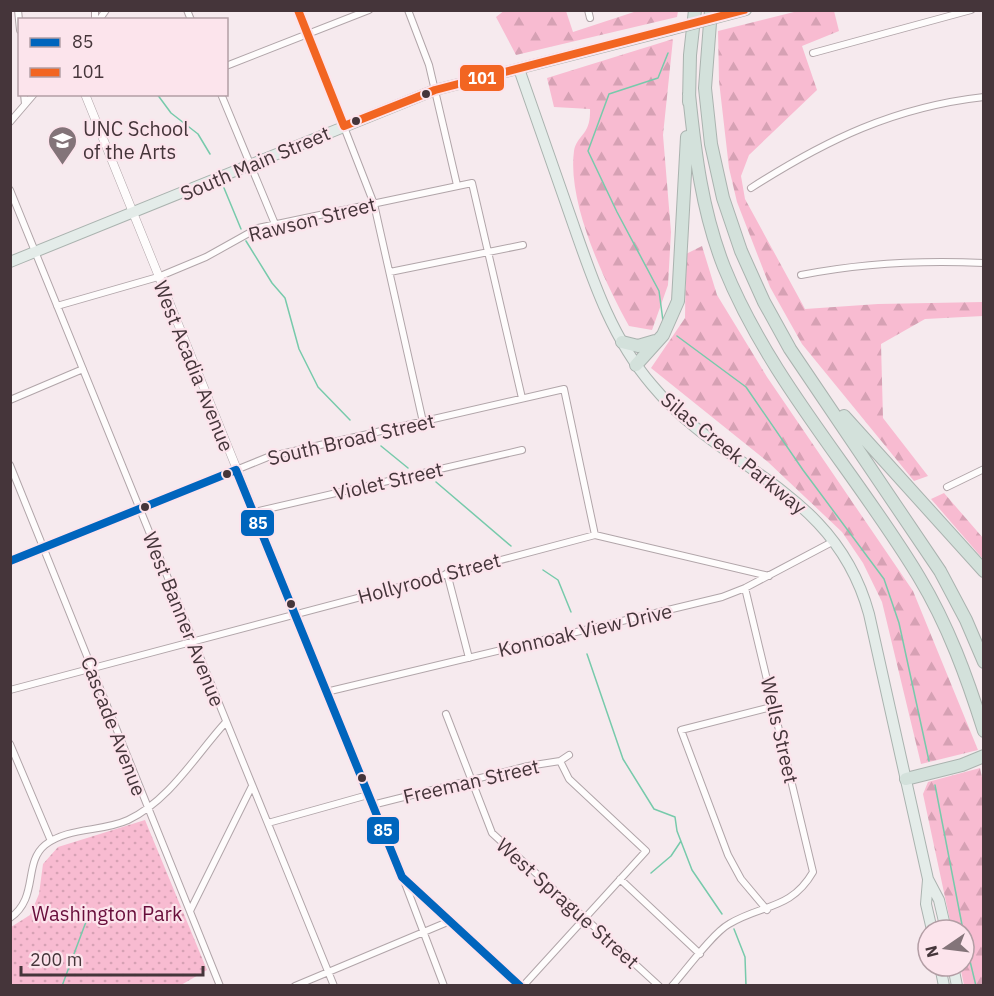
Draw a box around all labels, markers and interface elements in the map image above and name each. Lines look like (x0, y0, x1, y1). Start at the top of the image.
legend (18, 18, 228, 96)
text: 85 (72, 30, 94, 53)
text: 101 (72, 60, 104, 83)
line badge: 101 (459, 64, 505, 92)
text: 101 (468, 68, 497, 88)
unlabelled marker (420, 88, 432, 100)
place label: UNC School of the Arts (83, 115, 189, 165)
unlabelled marker (350, 115, 362, 127)
street label: South Main Street (176, 119, 334, 207)
school or university icon: UNC School of the Arts (46, 124, 78, 166)
street label: Rawson Street (245, 190, 379, 248)
street label: West Acadia Avenue (147, 276, 241, 456)
street label: Silas Creek Parkway (655, 386, 813, 520)
street label: South Broad Street (265, 407, 437, 471)
street label: Violet Street (331, 455, 445, 507)
unlabelled marker (221, 468, 233, 480)
unlabelled marker (139, 501, 151, 513)
line badge: 85 (240, 509, 275, 537)
text: 85 (248, 513, 268, 533)
street label: West Banner Avenue (137, 528, 231, 710)
street label: Hollyrood Street (355, 546, 503, 610)
street label: Konnoak View Drive (495, 597, 675, 663)
unlabelled marker (285, 598, 297, 610)
street label: Cascade Avenue (75, 652, 153, 800)
street label: Wells Street (755, 674, 805, 786)
street label: Freeman Street (400, 752, 542, 810)
unlabelled marker (356, 772, 368, 784)
line badge: 85 (366, 816, 400, 845)
text: 85 (373, 820, 393, 840)
street label: West Sprague Street (491, 832, 645, 974)
park label: Washington Park (31, 900, 183, 927)
north arrow (916, 918, 976, 978)
scale bar (21, 939, 202, 977)
text: N (920, 944, 943, 960)
text: 200 m (30, 948, 82, 971)

